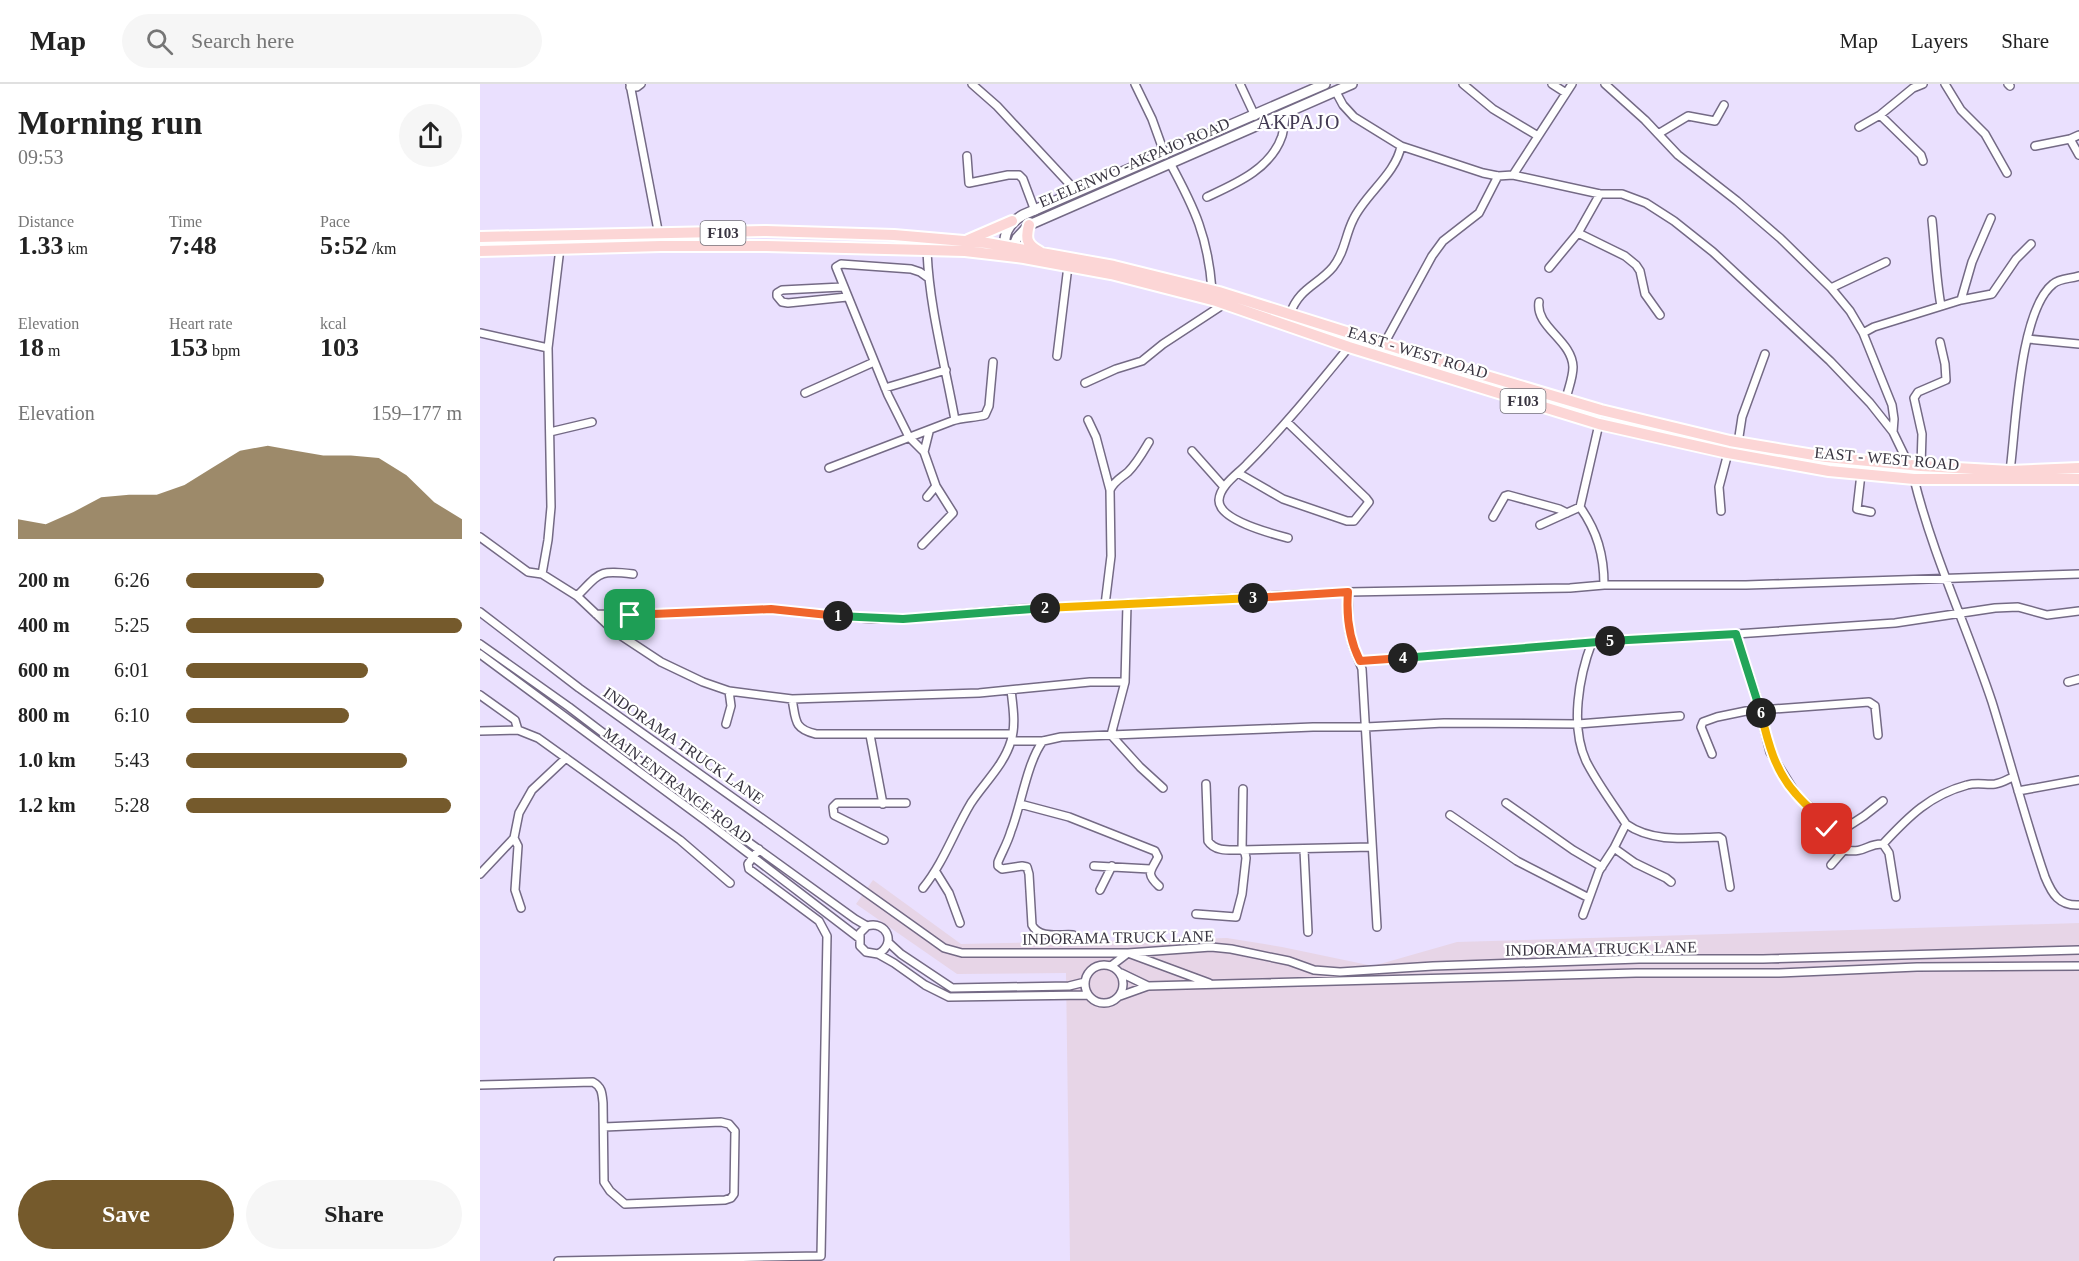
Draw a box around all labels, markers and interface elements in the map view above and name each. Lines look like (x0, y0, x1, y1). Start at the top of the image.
search box (122, 14, 542, 68)
text: Map (30, 25, 86, 56)
icon: search (143, 25, 176, 58)
text: Search here (191, 28, 294, 53)
text: Map (1840, 29, 1878, 53)
text: Layers (1911, 29, 1968, 53)
text: Share (2001, 29, 2049, 53)
button: share (399, 104, 462, 167)
text: Morning run (18, 105, 202, 141)
district label: AKPAJO (1257, 111, 1341, 133)
street label: ELELENWO -AKPAJO ROAD (1036, 114, 1232, 210)
text: 09:53 (18, 146, 64, 168)
text: Distance (18, 213, 74, 230)
text: Time (169, 213, 202, 230)
text: Pace (320, 213, 350, 230)
road number: F103 (700, 221, 746, 245)
text: 1.33 (18, 231, 64, 260)
text: 7:48 (169, 231, 217, 260)
text: 5:52 (320, 231, 368, 260)
text: km (64, 240, 88, 257)
text: /km (368, 240, 397, 257)
text: Elevation (18, 315, 79, 332)
text: Heart rate (169, 315, 233, 332)
text: kcal (320, 315, 347, 332)
street label: EAST - WEST ROAD (1346, 323, 1490, 382)
text: 18 (18, 333, 44, 362)
text: 153 (169, 333, 208, 362)
text: 103 (320, 333, 359, 362)
text: m (44, 342, 60, 359)
text: bpm (208, 342, 240, 359)
road number: F103 (1500, 389, 1546, 413)
text: Elevation (18, 402, 95, 424)
text: 159–177 m (371, 402, 462, 424)
street label: EAST - WEST ROAD (1814, 444, 1960, 473)
text: 200 m (18, 569, 70, 591)
text: 6:26 (114, 569, 150, 591)
pin: 3 (1238, 583, 1268, 613)
pin (604, 589, 655, 640)
text: 3 (1249, 589, 1257, 606)
pin: 2 (1030, 593, 1060, 623)
icon: arrive (613, 598, 646, 631)
text: 2 (1041, 599, 1049, 616)
pin: 1 (823, 601, 853, 631)
text: 1 (834, 607, 842, 624)
text: 400 m (18, 614, 70, 636)
text: 5:25 (114, 614, 150, 636)
pin: 5 (1595, 626, 1625, 656)
text: 5 (1606, 632, 1614, 649)
pin: 4 (1388, 643, 1418, 673)
text: 4 (1399, 649, 1407, 666)
text: 600 m (18, 659, 70, 681)
text: 6:01 (114, 659, 150, 681)
street label: INDORAMA TRUCK LANE (600, 683, 767, 807)
pin: 6 (1746, 698, 1776, 728)
text: 800 m (18, 704, 70, 726)
text: 6:10 (114, 704, 150, 726)
text: 6 (1757, 704, 1765, 721)
street label: MAIN ENTRANCE ROAD (600, 724, 755, 847)
text: 1.0 km (18, 749, 76, 771)
text: 5:43 (114, 749, 150, 771)
text: 1.2 km (18, 794, 76, 816)
text: 5:28 (114, 794, 150, 816)
pin (1801, 803, 1852, 854)
icon: check (1810, 812, 1843, 845)
street label: INDORAMA TRUCK LANE (1022, 927, 1214, 948)
street label: INDORAMA TRUCK LANE (1505, 938, 1697, 959)
button: Save (18, 1180, 234, 1249)
button: Share (246, 1180, 462, 1249)

